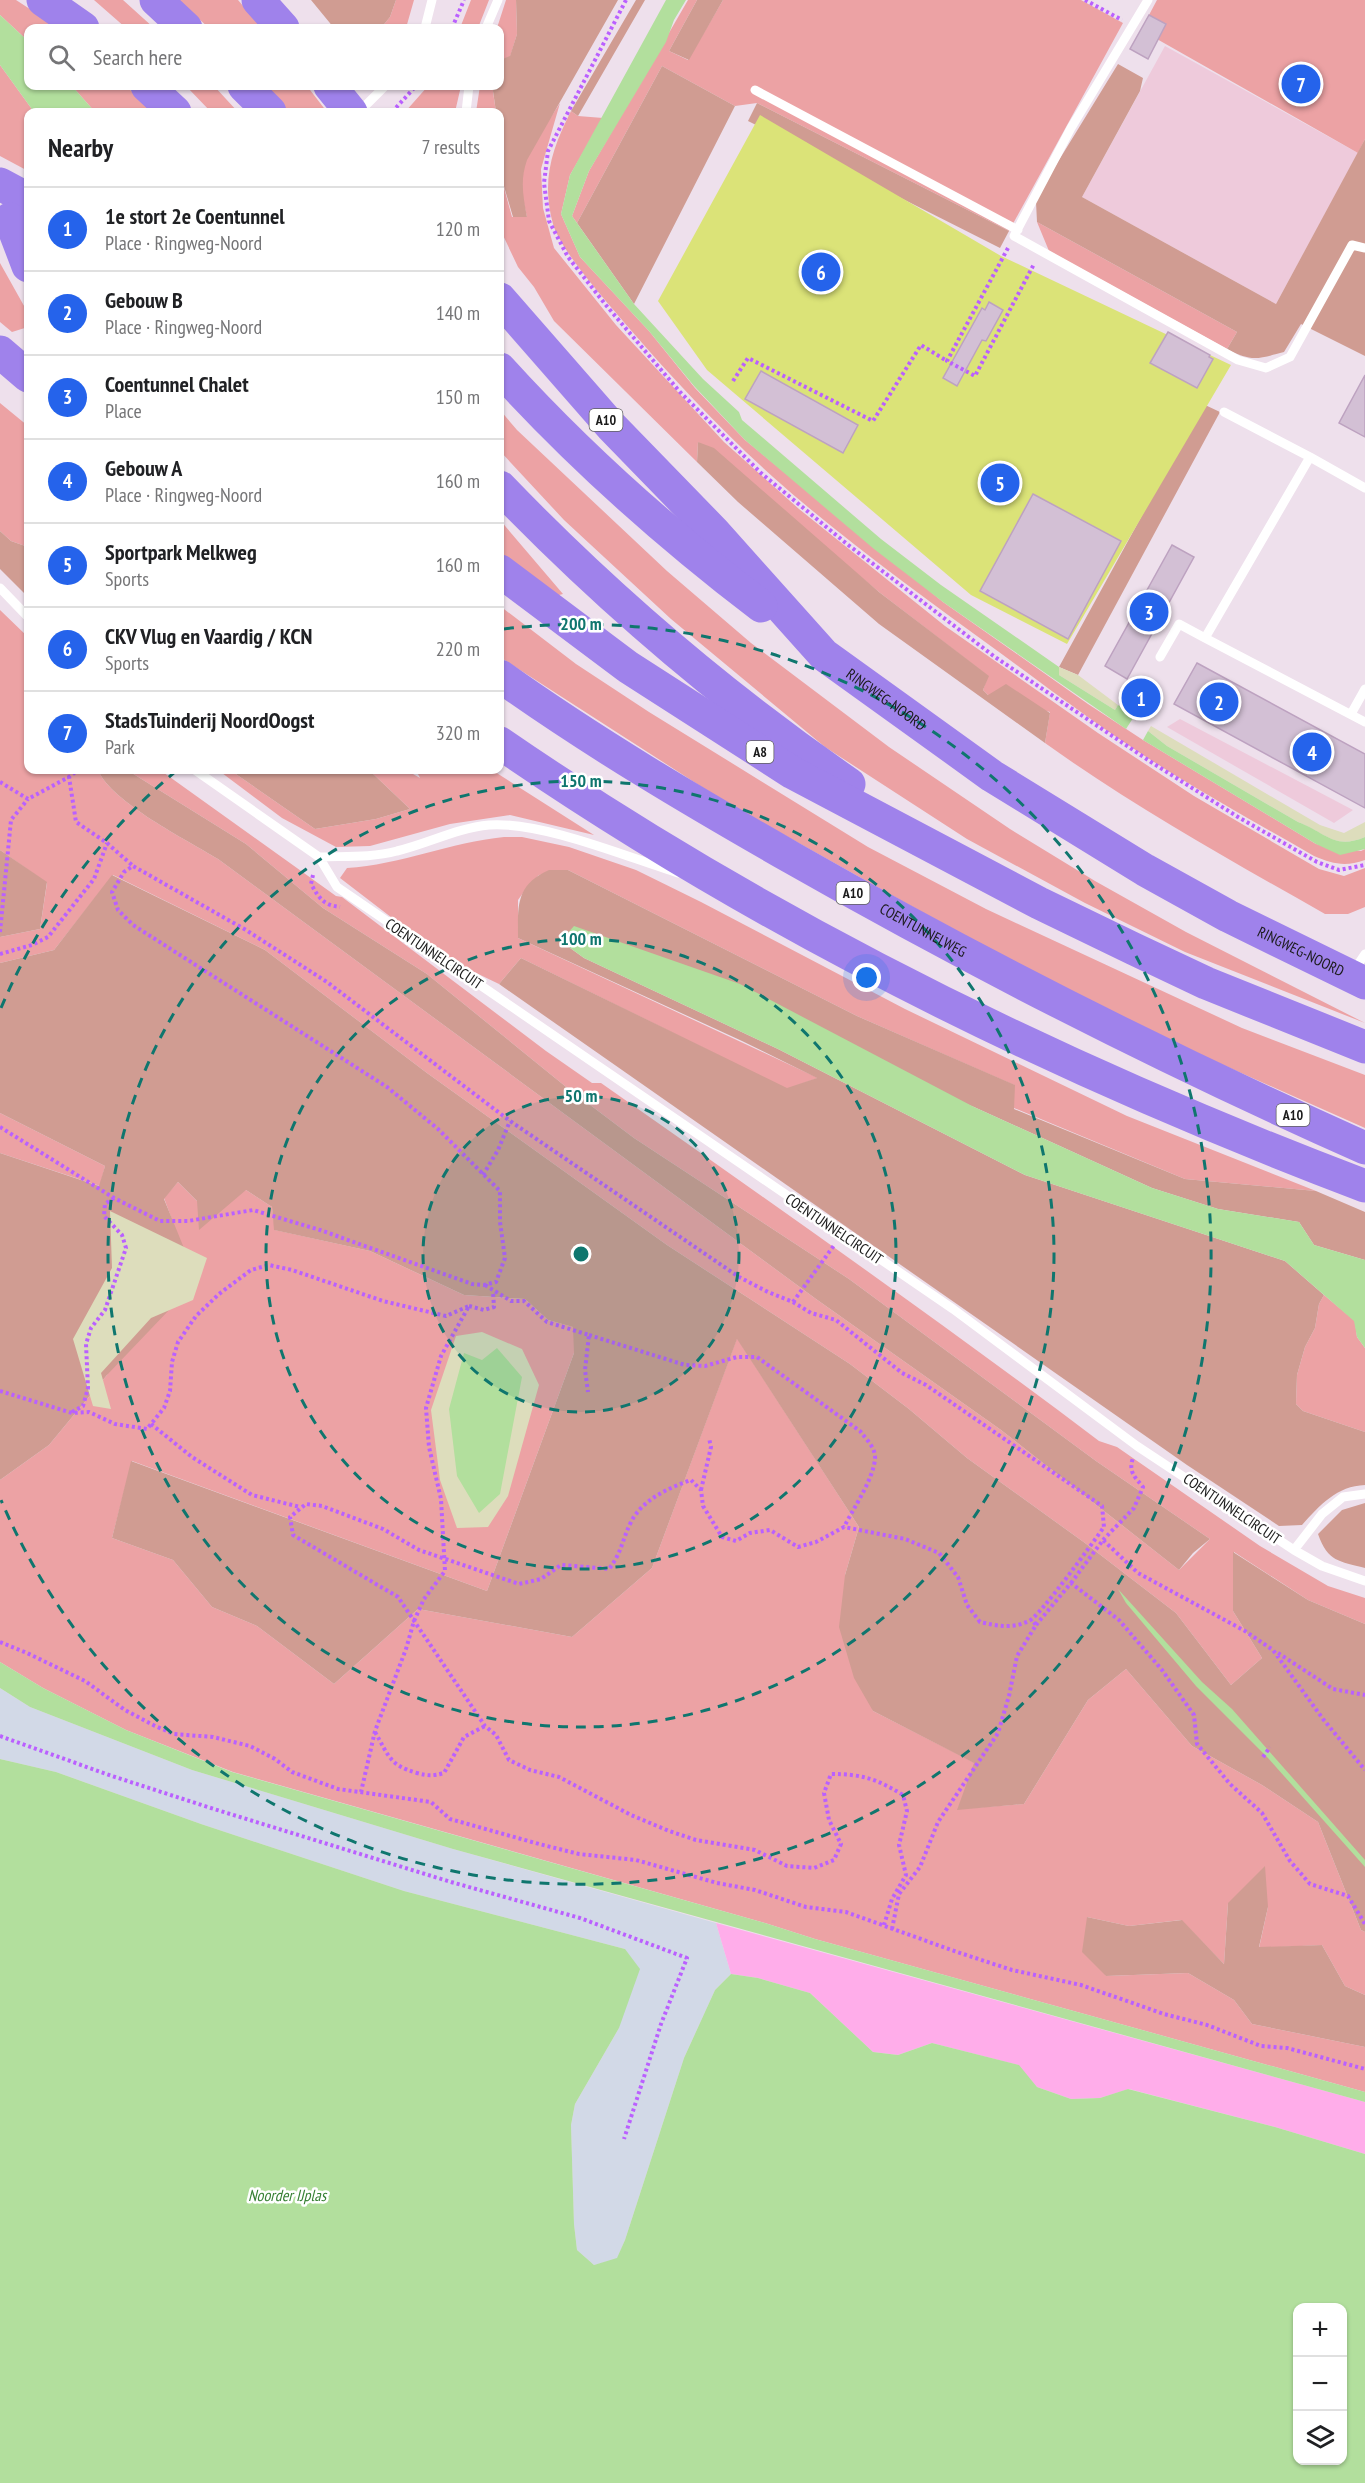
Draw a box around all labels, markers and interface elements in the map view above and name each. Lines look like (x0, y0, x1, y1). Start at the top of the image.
search box (24, 24, 504, 90)
icon: search (45, 41, 78, 74)
text: Search here (93, 43, 182, 71)
pin: 7 (1282, 62, 1320, 106)
text: Nearby (48, 131, 113, 164)
text: 7 results (422, 134, 480, 160)
text: 1e stort 2e Coentunnel (105, 202, 285, 230)
text: 1 (63, 216, 72, 242)
text: 120 m (436, 216, 480, 242)
text: Place · Ringweg-Noord (105, 230, 262, 256)
pin: 6 (802, 250, 840, 294)
text: Gebouw B (105, 286, 183, 314)
text: 2 (63, 300, 72, 326)
text: 140 m (436, 300, 480, 326)
text: Place · Ringweg-Noord (105, 314, 262, 340)
text: Coentunnel Chalet (105, 370, 249, 398)
text: 3 (63, 384, 72, 410)
text: 150 m (436, 384, 480, 410)
text: Place (105, 398, 142, 424)
road number: A10 (590, 409, 622, 431)
text: Gebouw A (105, 454, 182, 482)
pin: 5 (980, 460, 1020, 506)
text: 4 (63, 468, 72, 494)
text: 160 m (436, 468, 480, 494)
text: Place · Ringweg-Noord (105, 482, 262, 508)
text: Sportpark Melkweg (105, 538, 257, 566)
text: 5 (63, 552, 72, 578)
text: 160 m (436, 552, 480, 578)
text: Sports (105, 566, 149, 592)
pin: 3 (1130, 590, 1168, 634)
text: 200 m (560, 612, 602, 635)
text: CKV Vlug en Vaardig / KCN (105, 622, 312, 650)
text: 6 (63, 636, 72, 662)
text: 220 m (436, 636, 480, 662)
text: Sports (105, 650, 149, 676)
street label: RINGWEG-NOORD (843, 664, 930, 735)
pin: 1 (1122, 676, 1160, 720)
pin: 2 (1200, 680, 1238, 724)
text: StadsTuinderij NoordOogst (105, 706, 314, 734)
text: 7 (63, 720, 72, 746)
text: 320 m (436, 720, 480, 746)
pin: 4 (1292, 730, 1332, 774)
text: Park (105, 734, 135, 760)
road number: A8 (746, 741, 774, 763)
text: 150 m (560, 769, 602, 792)
road number: A10 (836, 882, 870, 904)
street label: COENTUNNELWEG (877, 899, 970, 961)
street label: COENTUNNELCIRCUIT (382, 914, 487, 993)
street label: RINGWEG-NOORD (1255, 922, 1348, 980)
text: 100 m (560, 927, 602, 950)
your location (852, 963, 881, 992)
text: 50 m (565, 1084, 597, 1107)
road number: A10 (1276, 1104, 1310, 1126)
street label: COENTUNNELCIRCUIT (782, 1189, 887, 1268)
centre of rings (571, 1244, 591, 1264)
street label: COENTUNNELCIRCUIT (1180, 1469, 1285, 1548)
water label: Noorder IJplas (248, 2185, 328, 2205)
map controls (1293, 2303, 1347, 2465)
button: + (1293, 2303, 1347, 2357)
button: − (1293, 2357, 1347, 2411)
button: layers (1293, 2411, 1347, 2465)

